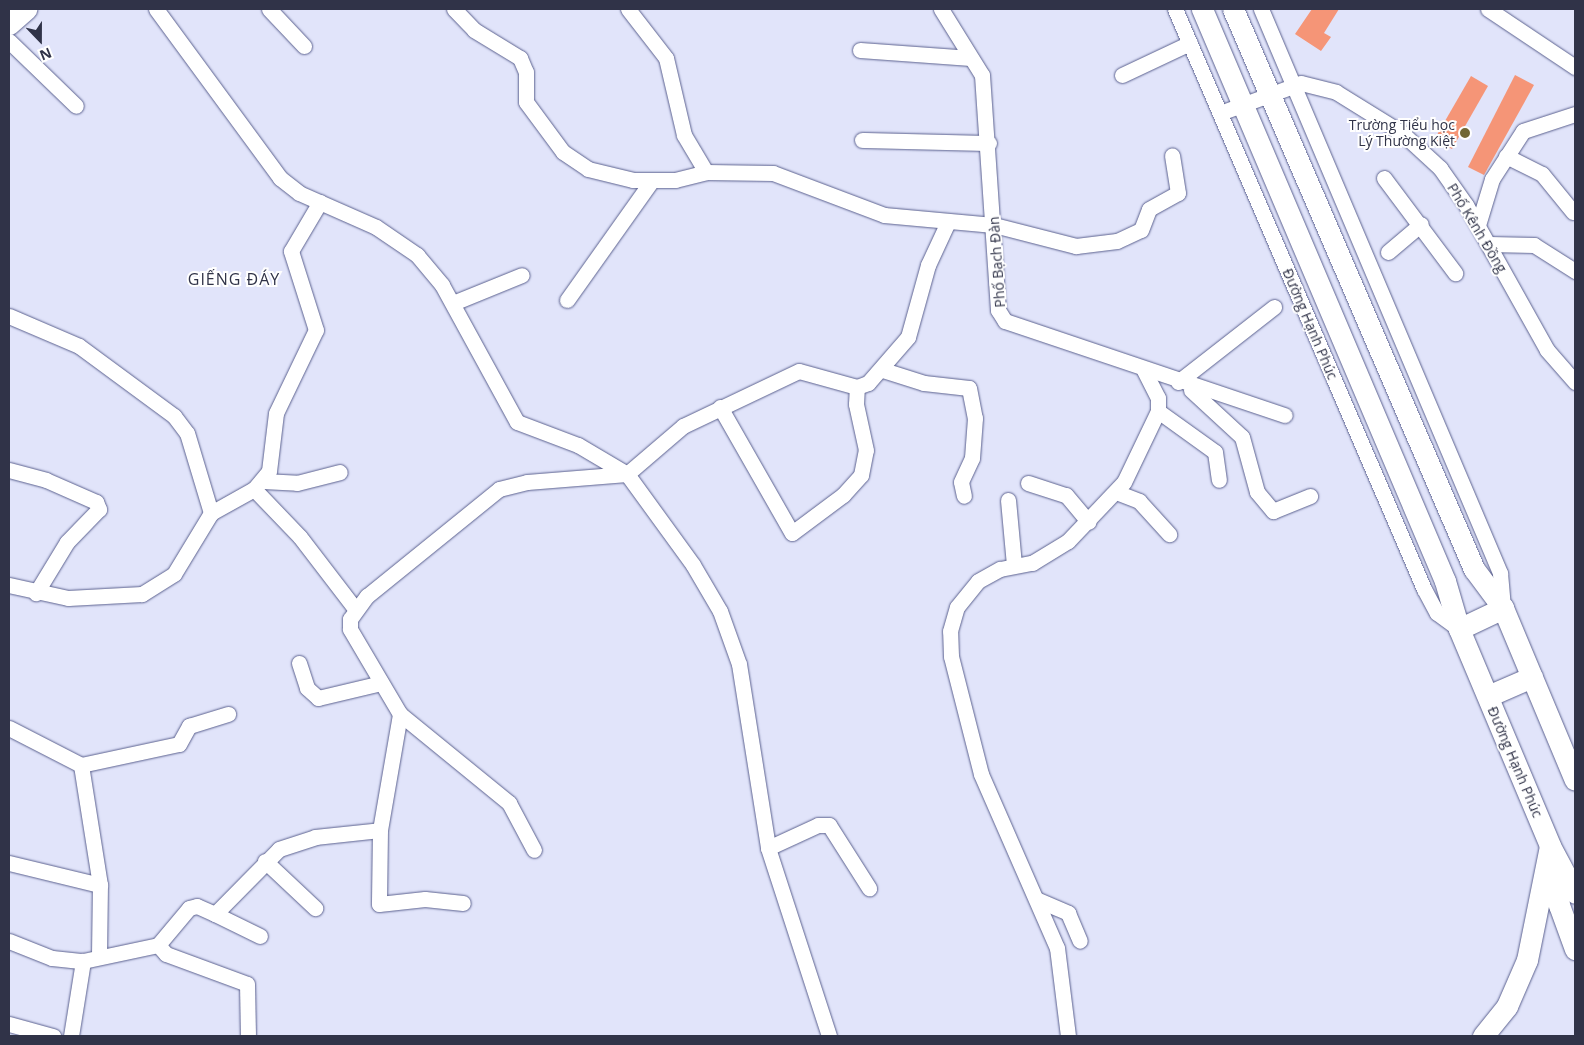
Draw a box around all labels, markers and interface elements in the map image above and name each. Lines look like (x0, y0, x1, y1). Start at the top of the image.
north arrow (15, 15, 65, 65)
text: N (37, 43, 55, 65)
place label: Trường Tiểu học Lý Thường Kiệt (1349, 117, 1455, 150)
marker: Trường Tiểu học Lý Thường Kiệt (1459, 127, 1471, 139)
street label: Phố Kênh Đồng (1444, 180, 1510, 276)
street label: Phố Bạch Đàn (985, 216, 1009, 308)
street label: Đường Hạnh Phúc (1279, 266, 1341, 382)
district label: GIẾNG ĐÁY (187, 269, 281, 289)
street label: Đường Hạnh Phúc (1484, 704, 1546, 820)

